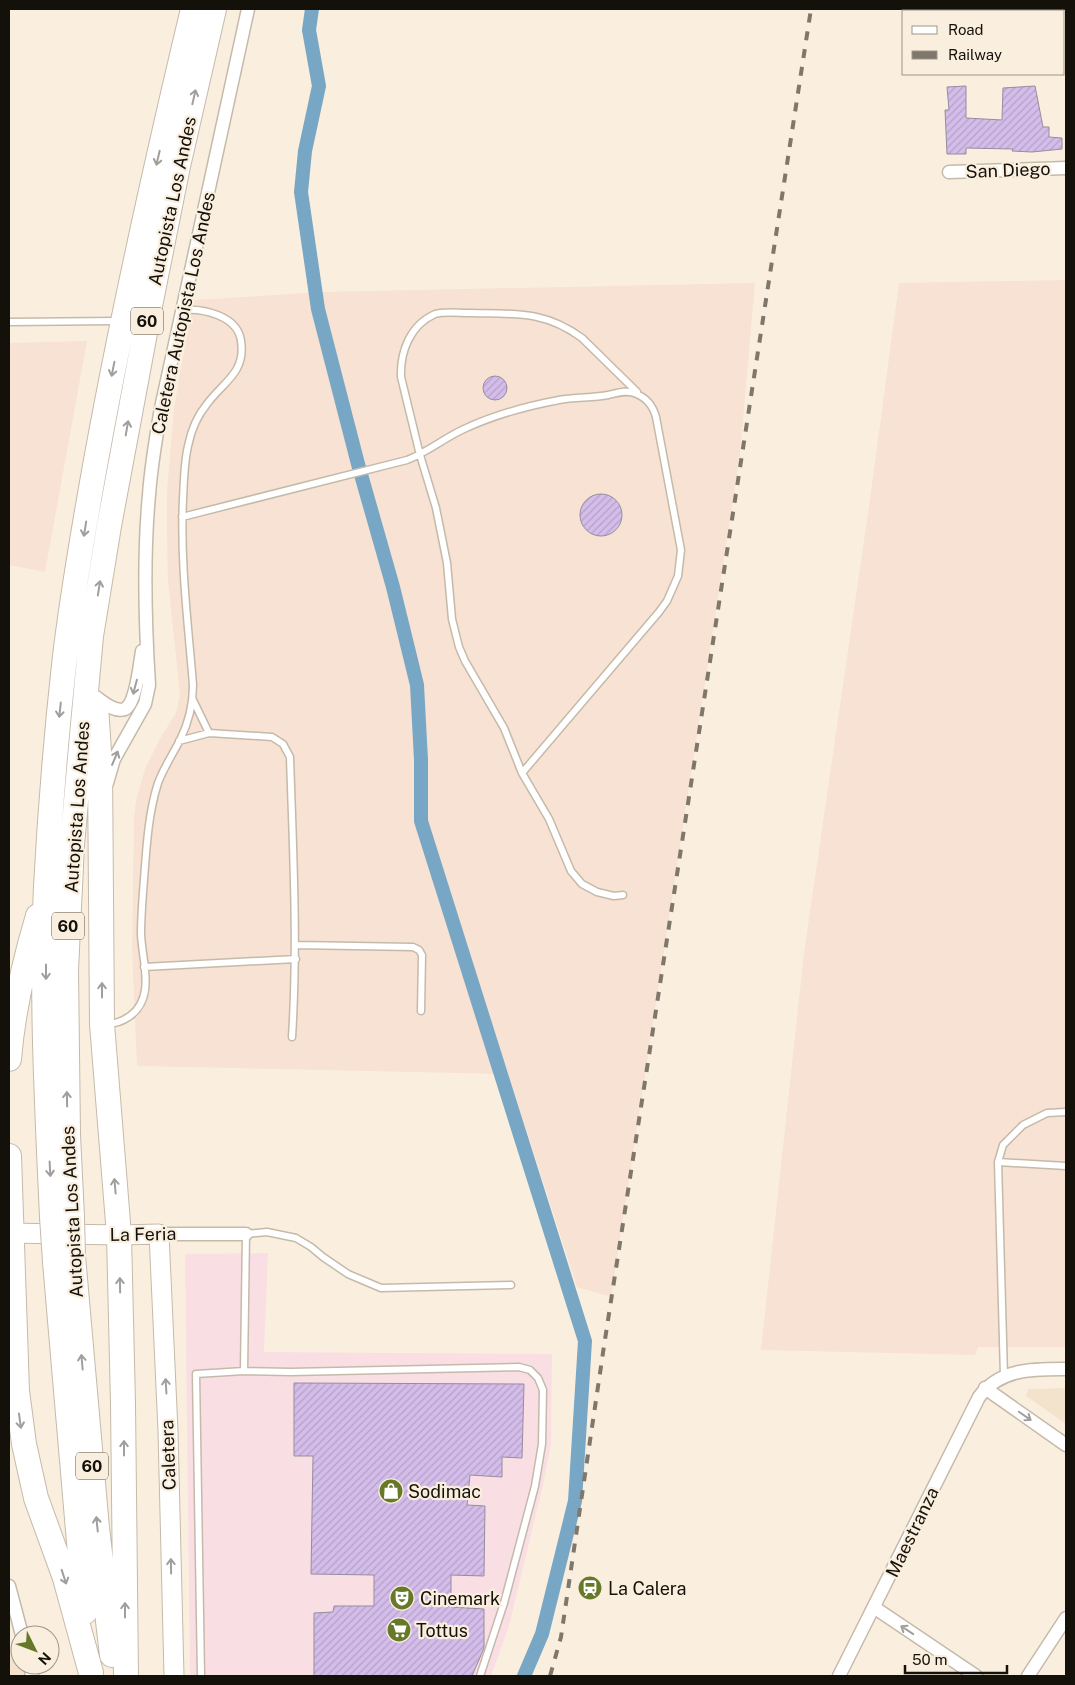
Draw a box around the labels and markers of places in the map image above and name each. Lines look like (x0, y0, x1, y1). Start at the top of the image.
shop icon: Sodimac (378, 1478, 404, 1504)
place label: Sodimac (408, 1481, 481, 1502)
station icon: La Calera (577, 1575, 603, 1601)
place label: La Calera (608, 1578, 687, 1599)
theatre icon: Cinemark (389, 1585, 415, 1611)
place label: Cinemark (420, 1588, 500, 1609)
supermarket icon: Tottus (386, 1617, 412, 1643)
place label: Tottus (416, 1620, 468, 1641)

